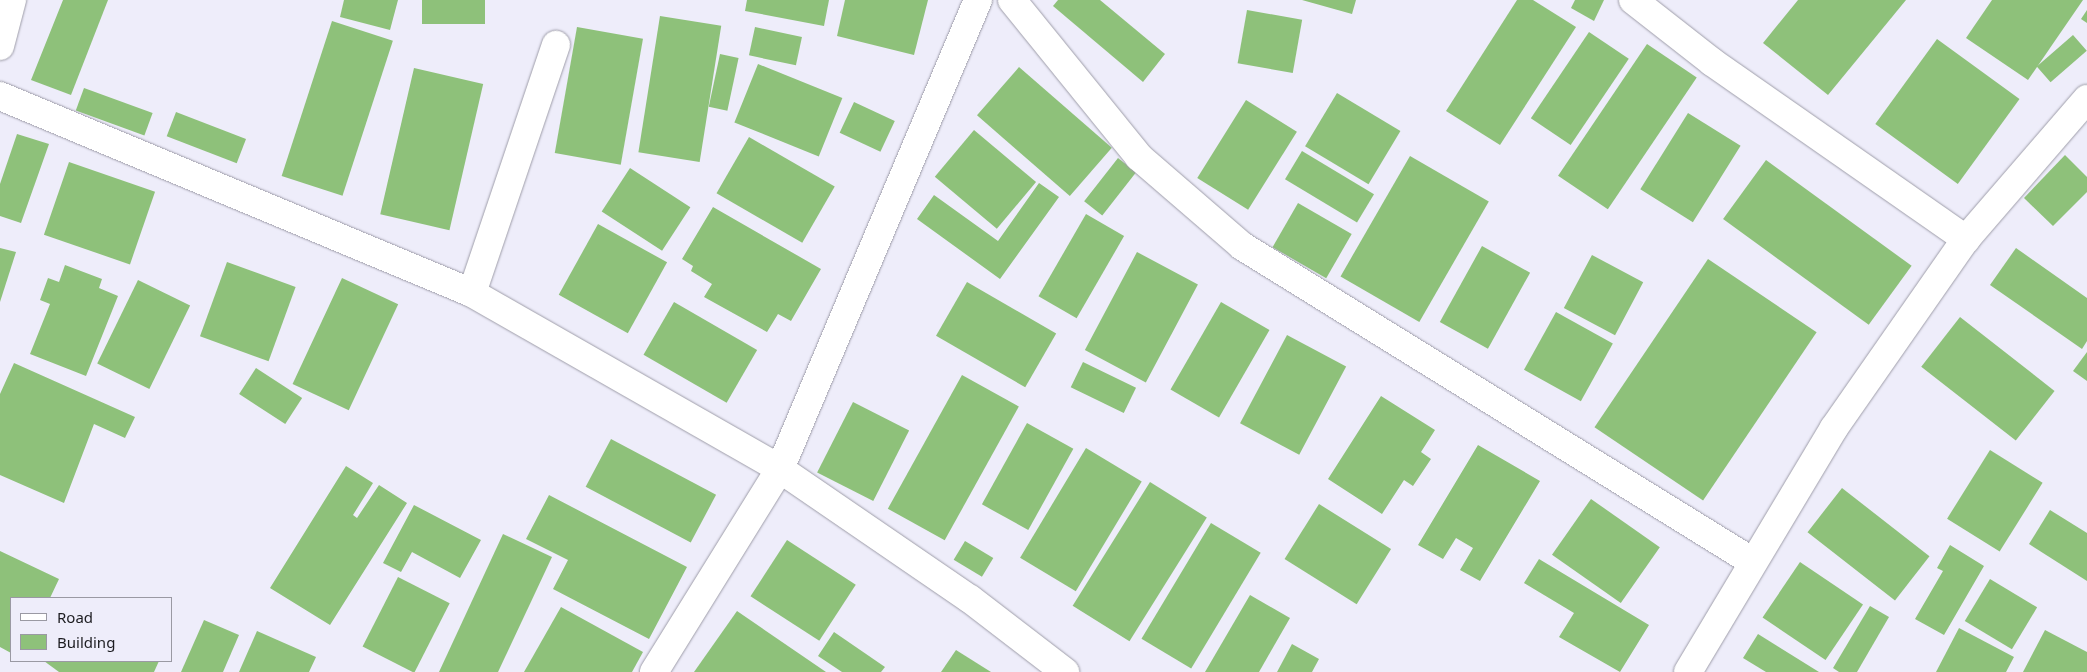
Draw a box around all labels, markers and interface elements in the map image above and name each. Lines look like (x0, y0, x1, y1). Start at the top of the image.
legend (10, 597, 172, 662)
text: Road (57, 607, 93, 627)
text: Building (57, 632, 115, 652)

